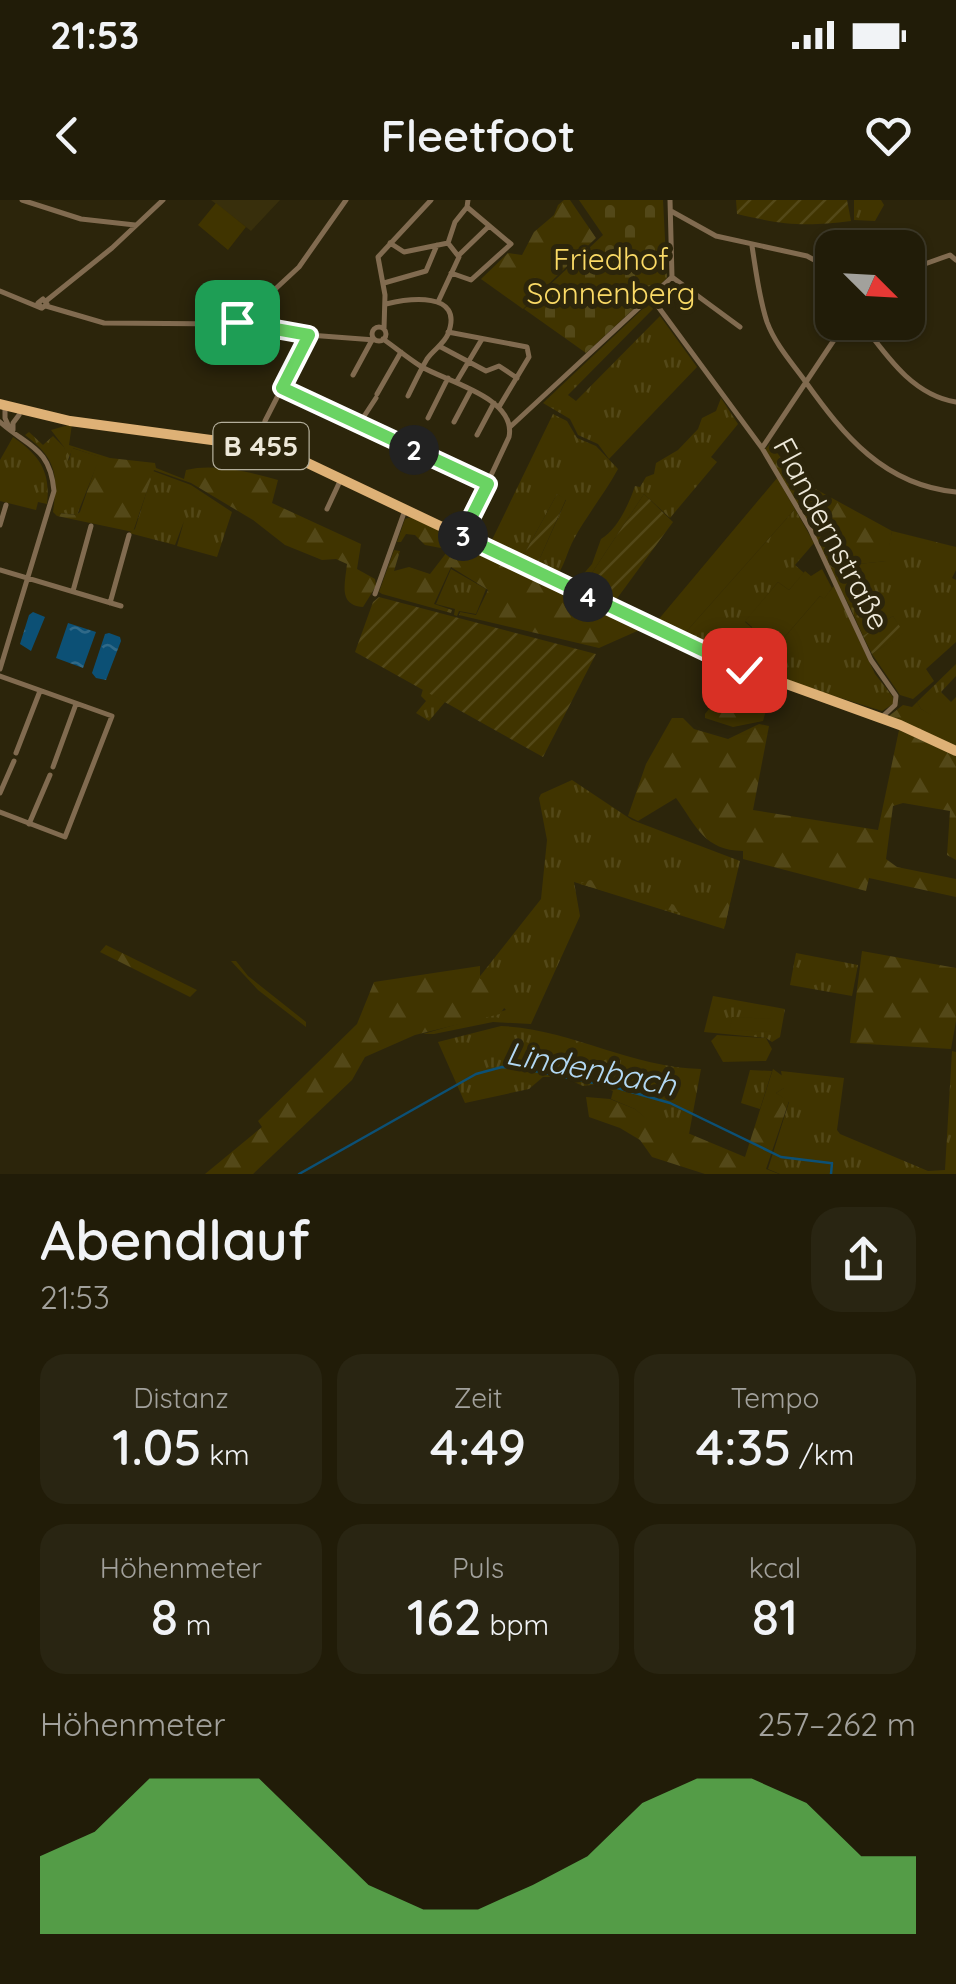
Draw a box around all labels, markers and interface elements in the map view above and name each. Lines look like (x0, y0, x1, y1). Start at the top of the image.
text: 21:53 (50, 11, 139, 59)
text: Fleetfoot (380, 107, 576, 163)
icon: back (40, 108, 95, 163)
icon: heart (861, 108, 916, 163)
north arrow (815, 230, 925, 340)
map controls (815, 230, 925, 340)
park label: Friedhof Sonnenberg (527, 240, 695, 312)
pin (195, 280, 280, 365)
icon: arrive (210, 295, 265, 350)
road number: B 455 (214, 423, 308, 469)
pin: 2 (389, 425, 439, 475)
street label: Flandernstraße (765, 431, 898, 636)
text: 2 (406, 432, 422, 467)
pin: 3 (438, 511, 488, 561)
text: 3 (455, 518, 471, 553)
pin: 4 (563, 572, 613, 622)
text: 4 (580, 579, 596, 614)
pin (702, 628, 787, 713)
icon: check (717, 643, 772, 698)
water label: Lindenbach (503, 1032, 680, 1104)
text: Abendlauf (40, 1205, 310, 1274)
button: share (811, 1207, 916, 1312)
text: 21:53 (40, 1277, 110, 1317)
text: Distanz (133, 1380, 229, 1415)
text: Zeit (453, 1380, 503, 1415)
text: Tempo (731, 1380, 819, 1415)
text: 1.05 (112, 1415, 201, 1478)
text: 4:49 (430, 1415, 526, 1478)
text: 4:35 (696, 1415, 791, 1478)
text: km (201, 1437, 250, 1472)
text: /km (791, 1437, 854, 1472)
text: Höhenmeter (100, 1550, 262, 1585)
text: Puls (452, 1550, 504, 1585)
text: kcal (749, 1550, 801, 1585)
text: 8 (151, 1585, 178, 1648)
text: 162 (407, 1585, 482, 1648)
text: 81 (752, 1585, 798, 1648)
text: m (178, 1607, 211, 1642)
text: bpm (482, 1607, 549, 1642)
text: Höhenmeter (40, 1704, 225, 1744)
text: 257–262 m (758, 1704, 916, 1744)

